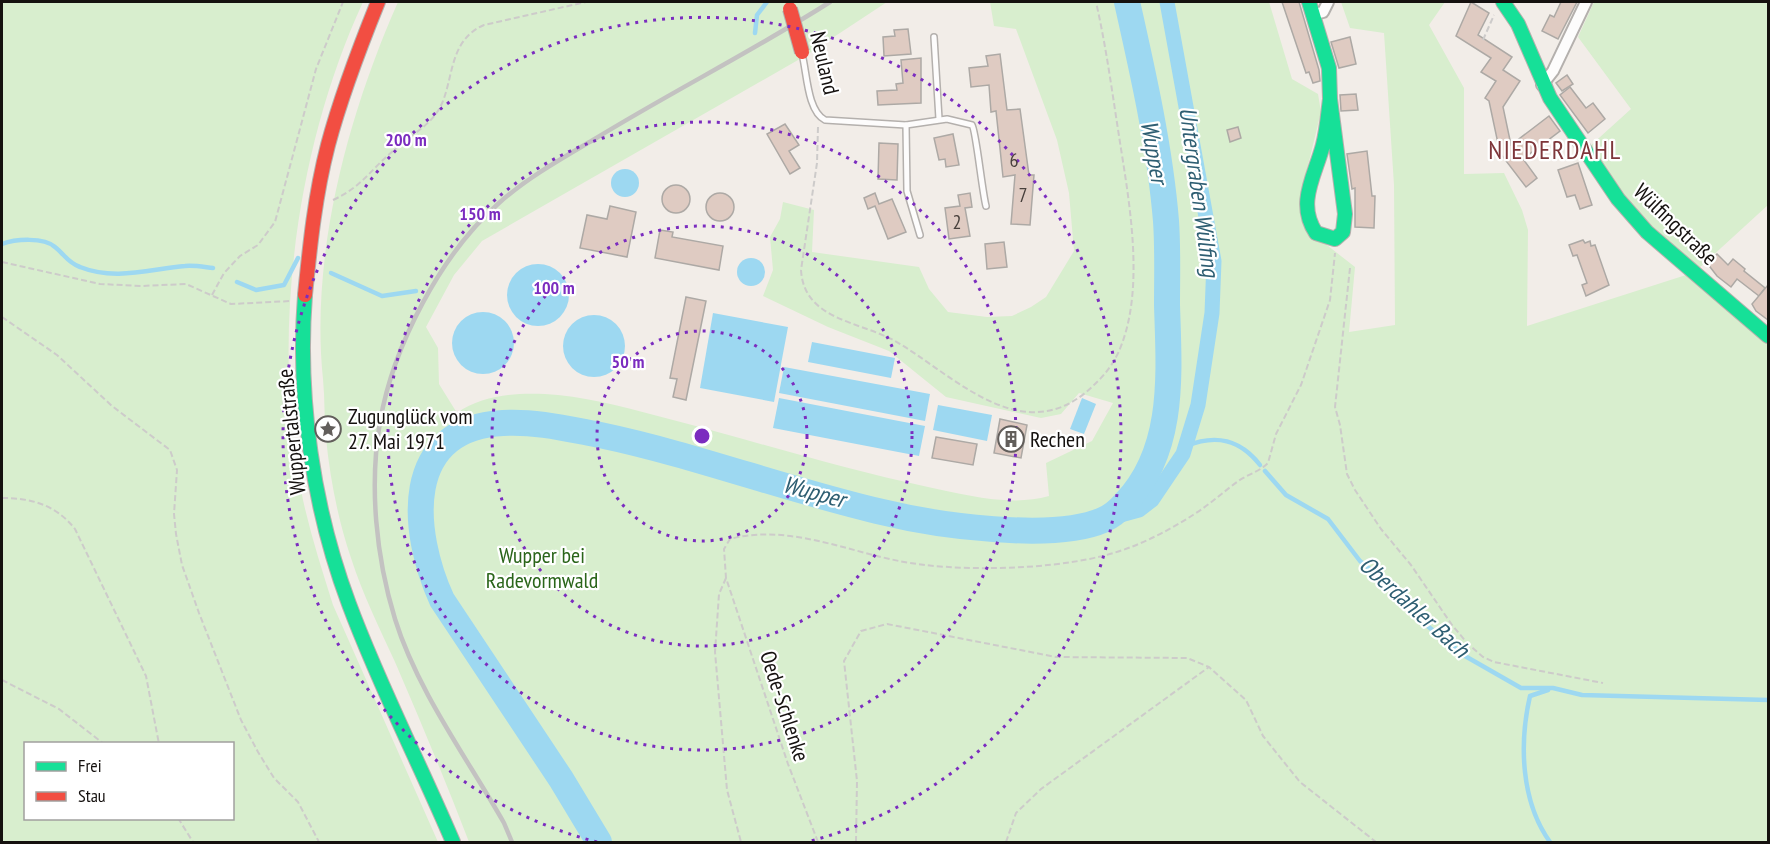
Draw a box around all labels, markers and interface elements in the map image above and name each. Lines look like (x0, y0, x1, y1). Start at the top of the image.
street label: Neuland (804, 29, 846, 97)
water label: Untergraben Wülfing (1172, 105, 1227, 280)
water label: Wupper (1134, 118, 1176, 189)
text: 200 m (385, 128, 427, 151)
district label: NIEDERDAHL (1488, 133, 1622, 166)
house number: 6 (1010, 147, 1019, 173)
street label: Wülfingstraße (1628, 177, 1724, 271)
house number: 7 (1019, 182, 1028, 208)
text: 150 m (459, 202, 501, 225)
house number: 2 (953, 209, 962, 235)
text: 100 m (533, 276, 575, 299)
text: 50 m (612, 350, 644, 373)
street label: Wuppertalstraße (270, 368, 312, 496)
place label: Zugunglück vom 27. Mai 1971 (348, 402, 473, 455)
place icon: Zugunglück vom 27. Mai 1971 (313, 414, 343, 444)
building icon: Rechen (996, 424, 1026, 454)
place label: Rechen (1030, 425, 1085, 453)
centre of rings (692, 426, 712, 446)
water label: Wupper (780, 468, 852, 516)
park label: Wupper bei Radevormwald (486, 541, 598, 594)
water label: Oberdahler Bach (1353, 549, 1477, 665)
street label: Oede-Schlenke (754, 647, 816, 765)
legend (24, 742, 234, 820)
text: Frei (78, 754, 102, 777)
text: Stau (78, 784, 106, 807)

